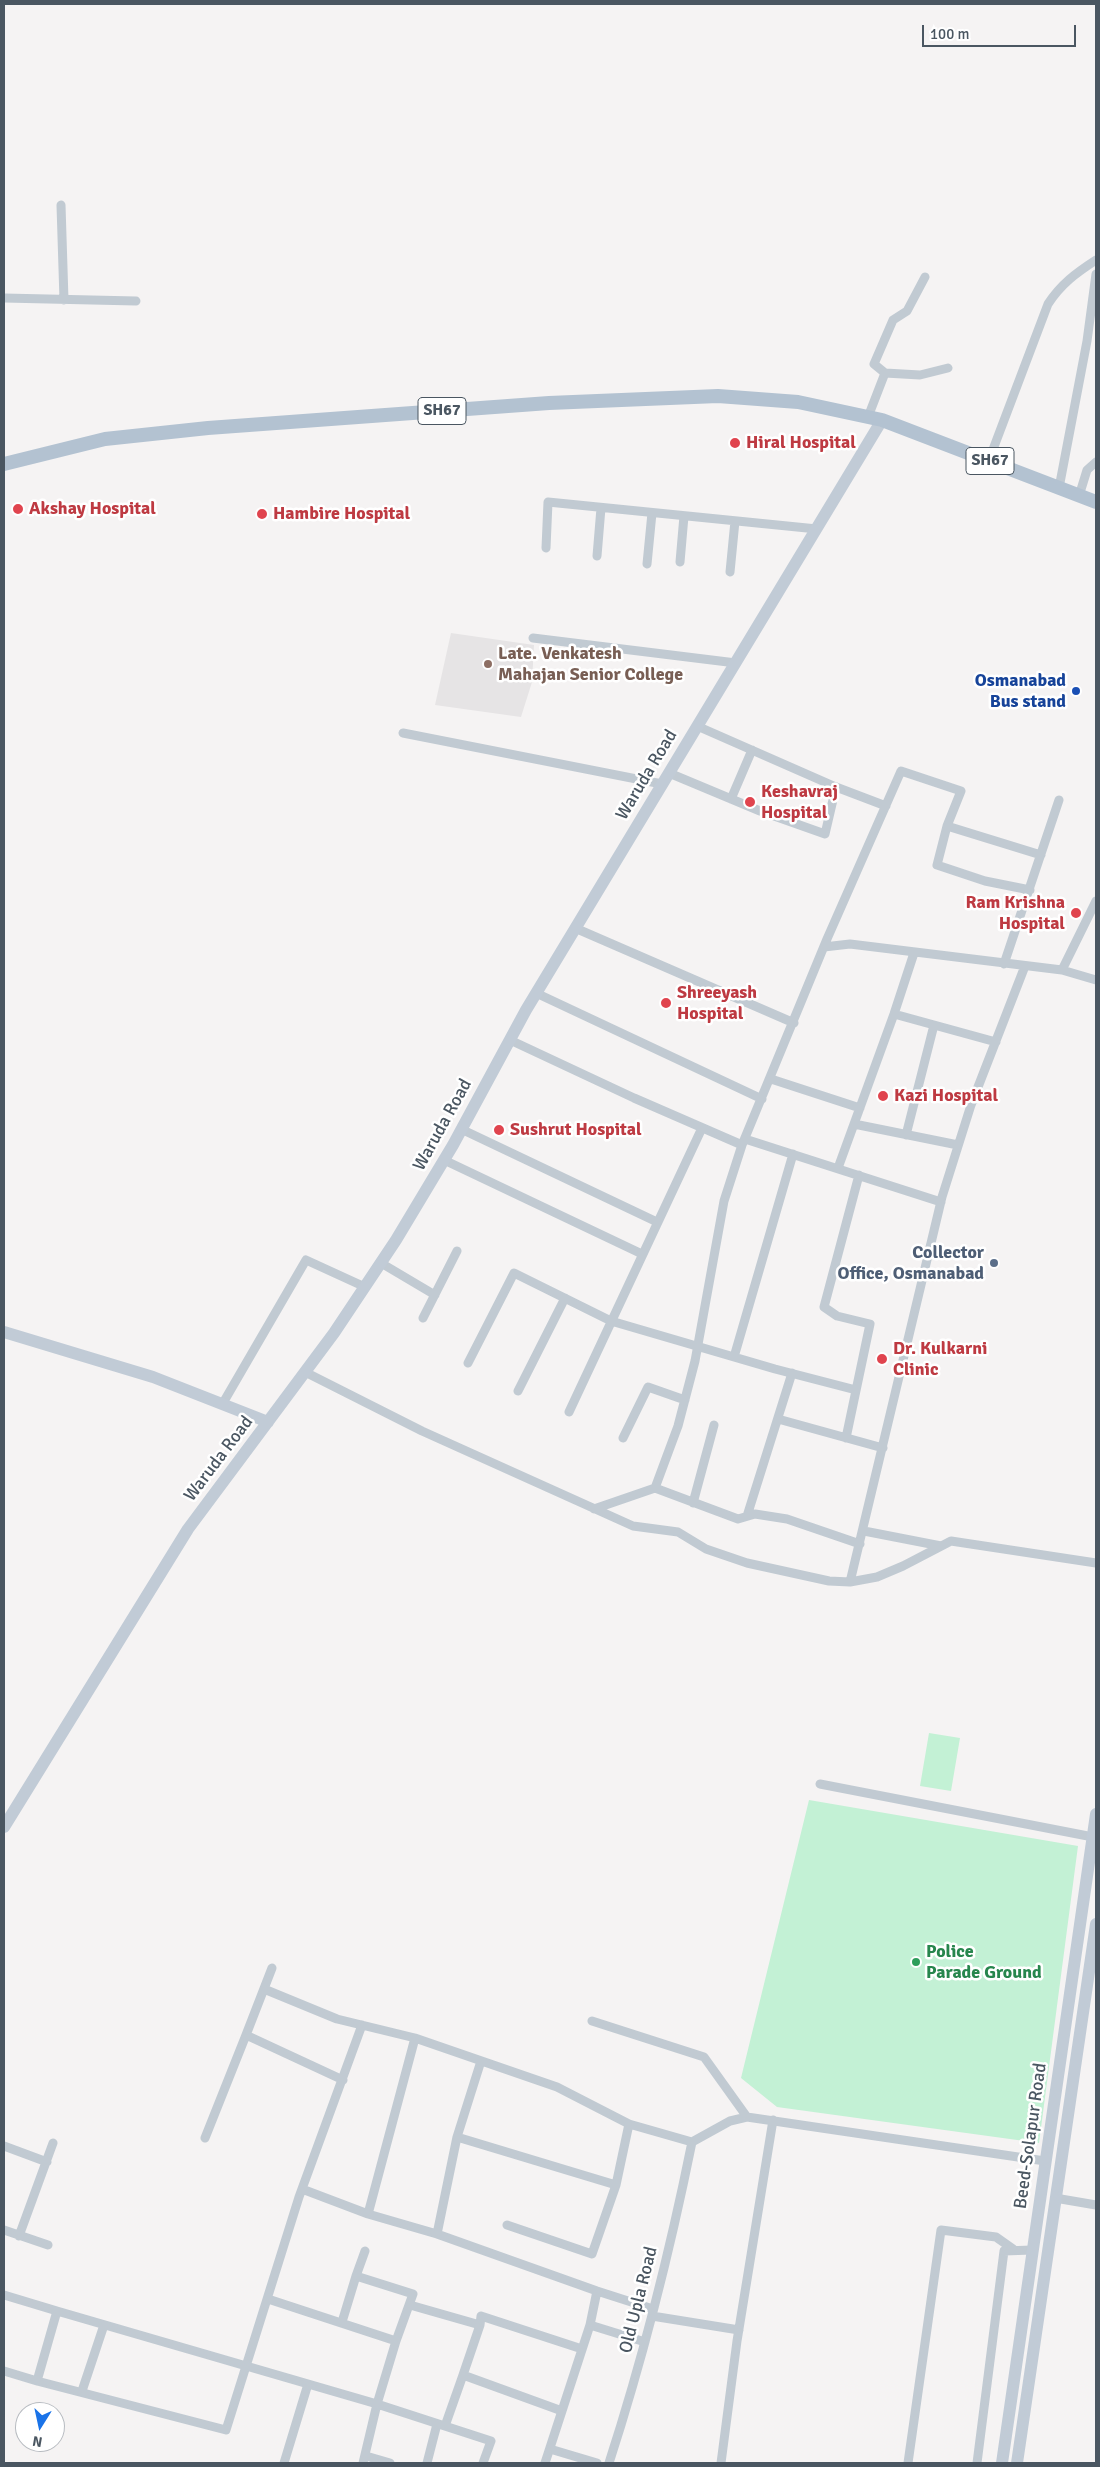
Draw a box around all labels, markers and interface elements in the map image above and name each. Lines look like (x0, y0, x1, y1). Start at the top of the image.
scale bar (925, 15, 1079, 47)
text: 100 m (930, 25, 970, 43)
road number: SH67 (418, 398, 466, 424)
place label: Hiral Hospital (746, 432, 856, 454)
marker: Hiral Hospital (728, 436, 742, 450)
road number: SH67 (966, 448, 1014, 474)
place label: Akshay Hospital (29, 498, 156, 520)
marker: Akshay Hospital (11, 502, 25, 516)
place label: Hambire Hospital (273, 503, 410, 525)
marker: Hambire Hospital (255, 507, 269, 521)
place label: Late. Venkatesh Mahajan Senior College (498, 643, 683, 686)
marker: Late. Venkatesh Mahajan Senior College (482, 658, 494, 670)
place label: Osmanabad Bus stand (975, 670, 1066, 712)
marker: Osmanabad Bus stand (1070, 685, 1082, 697)
street label: Waruda Road (612, 726, 682, 824)
place label: Keshavraj Hospital (761, 781, 838, 824)
marker: Keshavraj Hospital (743, 795, 757, 809)
place label: Ram Krishna Hospital (965, 892, 1065, 934)
marker: Ram Krishna Hospital (1069, 906, 1083, 920)
place label: Shreeyash Hospital (677, 982, 757, 1024)
marker: Shreeyash Hospital (659, 996, 673, 1010)
street label: Waruda Road (409, 1075, 477, 1175)
place label: Kazi Hospital (894, 1085, 998, 1107)
marker: Kazi Hospital (876, 1089, 890, 1103)
place label: Sushrut Hospital (510, 1119, 642, 1141)
marker: Sushrut Hospital (492, 1123, 506, 1137)
place label: Collector Office, Osmanabad (837, 1242, 984, 1284)
marker: Collector Office, Osmanabad (988, 1257, 1000, 1269)
place label: Dr. Kulkarni Clinic (893, 1338, 987, 1380)
marker: Dr. Kulkarni Clinic (875, 1352, 889, 1366)
street label: Waruda Road (180, 1412, 258, 1506)
place label: Police Parade Ground (926, 1941, 1042, 1984)
marker: Police Parade Ground (910, 1956, 922, 1968)
street label: Beed-Solapur Road (1010, 2062, 1052, 2210)
street label: Old Upla Road (615, 2244, 663, 2356)
north arrow (15, 2402, 65, 2452)
text: N (31, 2432, 44, 2450)

